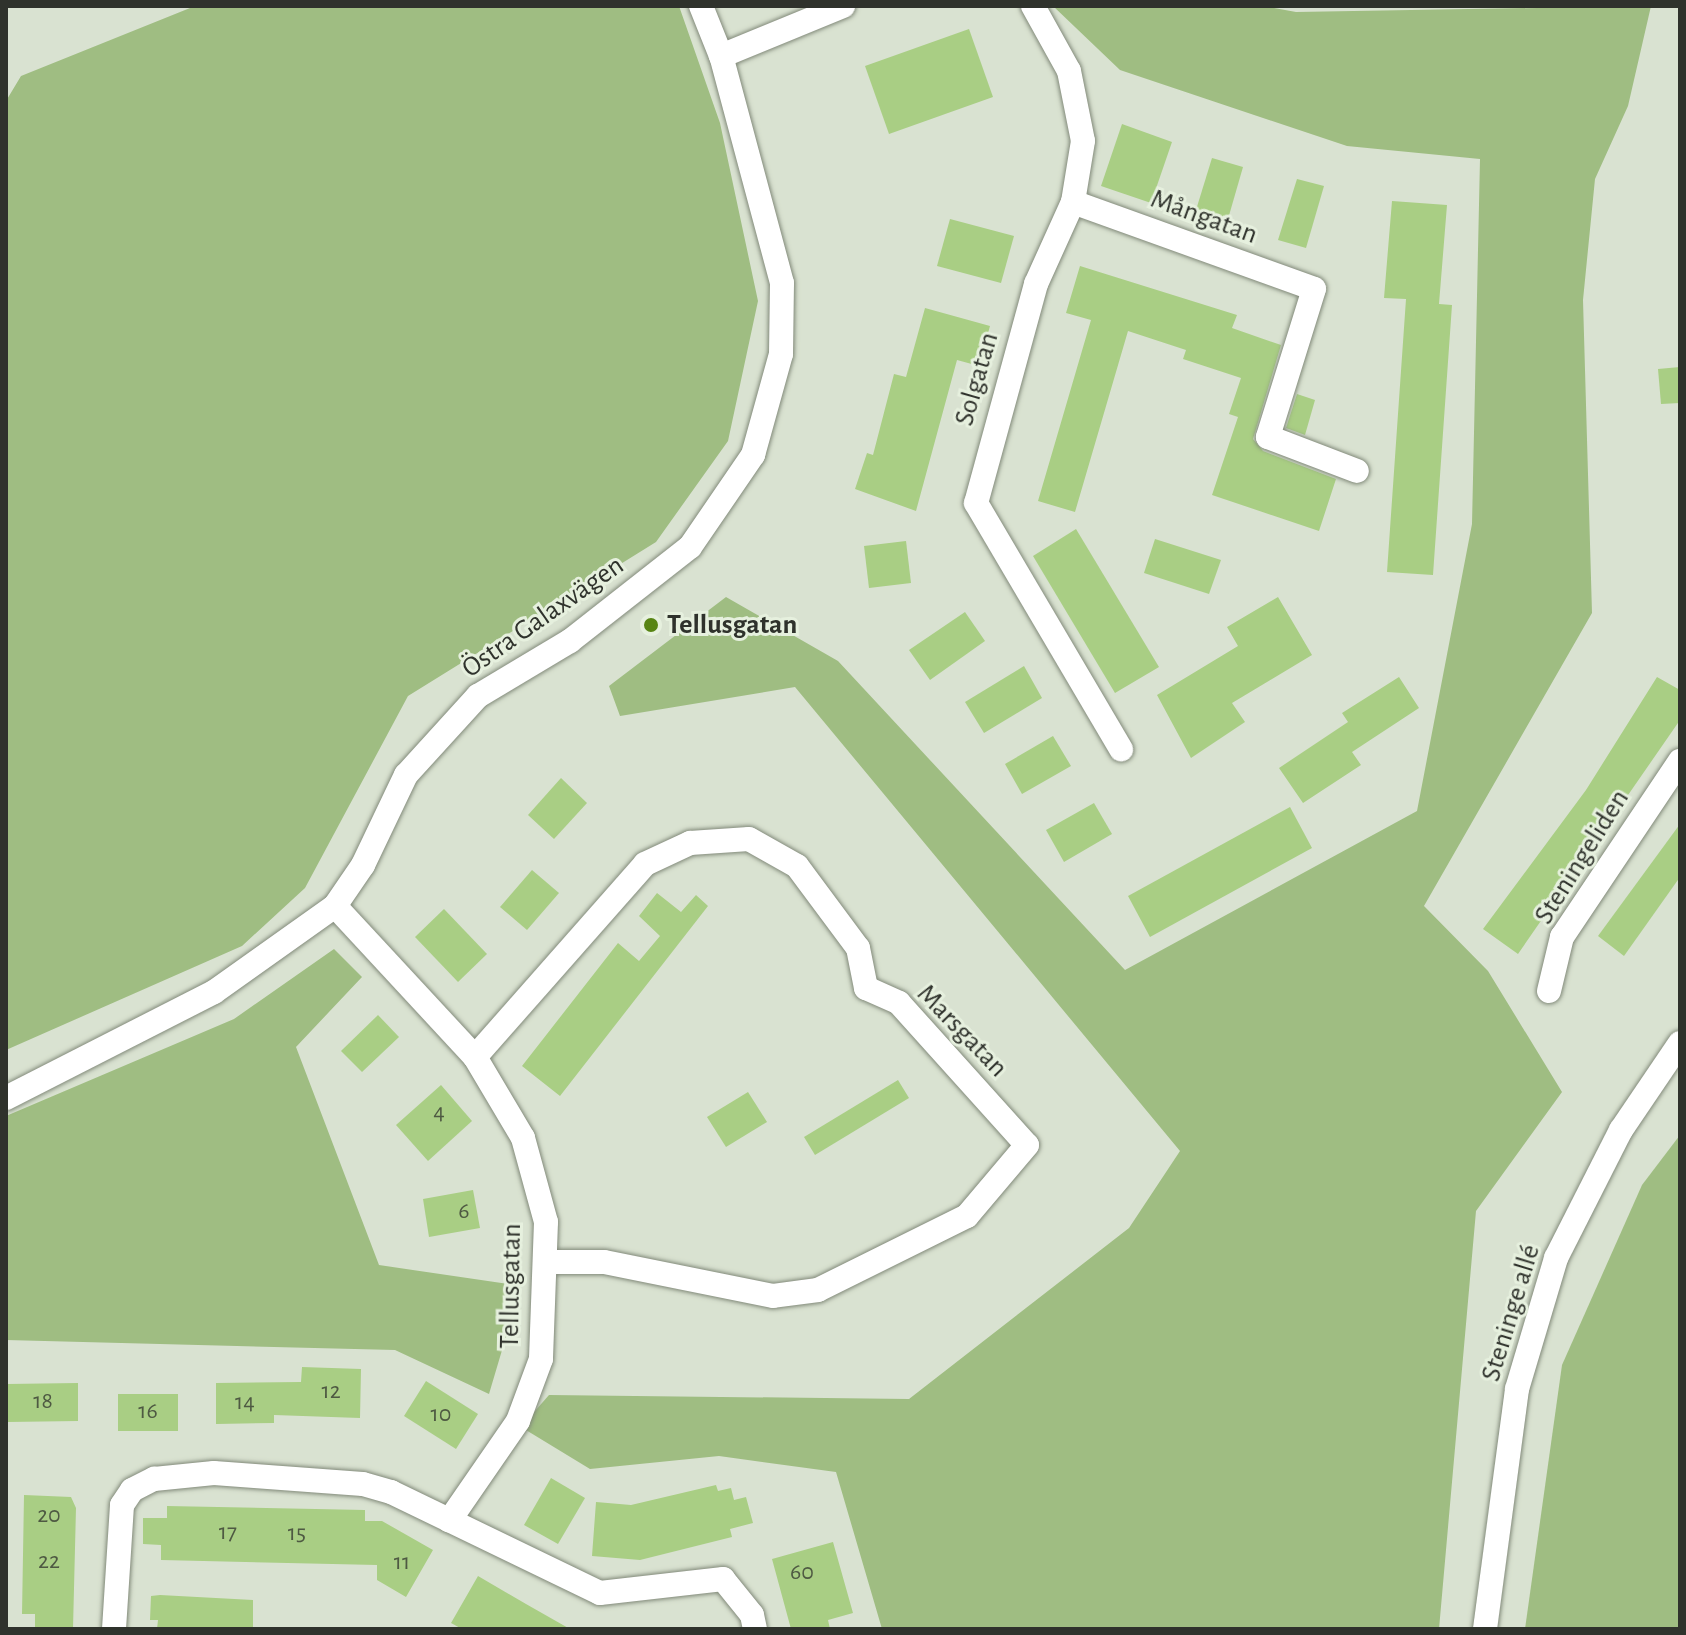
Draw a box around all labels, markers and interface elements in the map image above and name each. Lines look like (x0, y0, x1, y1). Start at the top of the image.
street label: Mångatan (1146, 182, 1262, 252)
street label: Solgatan (948, 328, 1006, 430)
street label: Östra Galaxvägen (455, 549, 631, 685)
place label: Tellusgatan (667, 608, 797, 642)
marker: Tellusgatan (642, 616, 660, 634)
street label: Steningeliden (1527, 783, 1637, 931)
street label: Marsgatan (910, 978, 1014, 1084)
house number: 4 (433, 1099, 445, 1127)
house number: 6 (458, 1198, 470, 1226)
street label: Tellusgatan (493, 1223, 529, 1349)
street label: Steninge allé (1474, 1241, 1548, 1385)
house number: 12 (321, 1378, 341, 1406)
house number: 18 (33, 1388, 53, 1416)
house number: 14 (235, 1389, 255, 1417)
house number: 16 (138, 1398, 158, 1426)
house number: 10 (431, 1401, 451, 1429)
house number: 20 (37, 1502, 61, 1530)
house number: 17 (219, 1519, 237, 1547)
house number: 15 (288, 1520, 306, 1548)
house number: 22 (38, 1548, 60, 1576)
house number: 11 (394, 1549, 410, 1577)
house number: 60 (790, 1559, 814, 1587)

